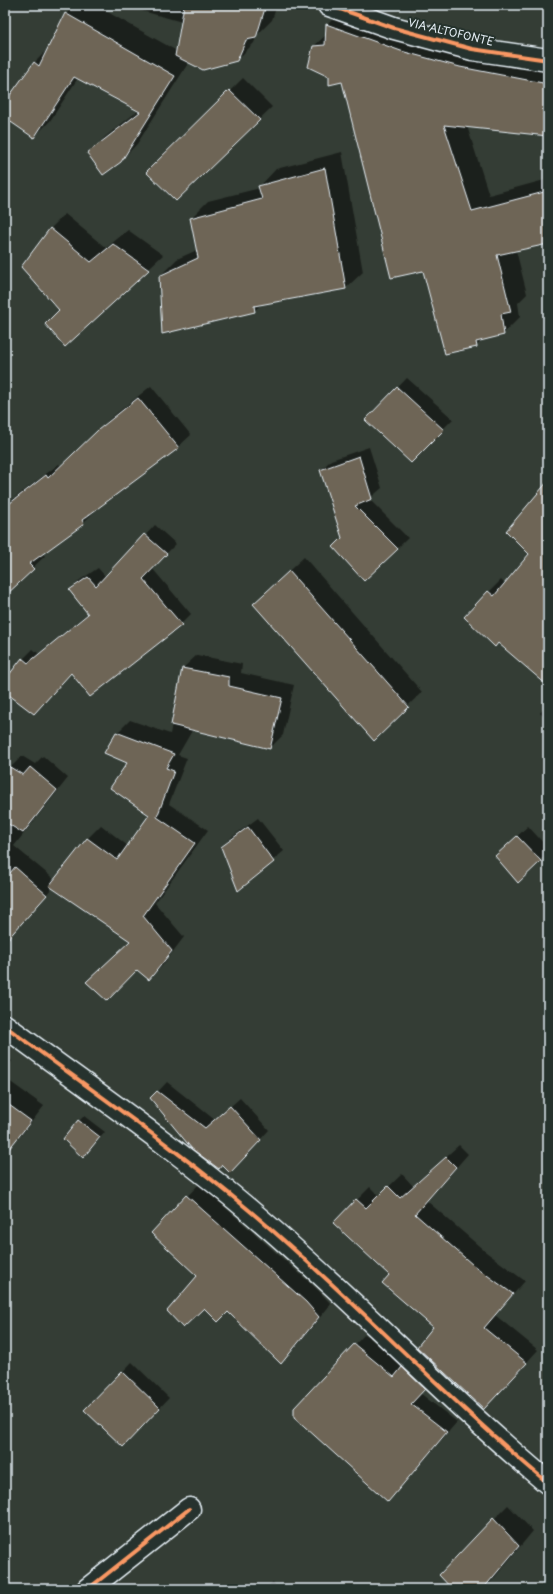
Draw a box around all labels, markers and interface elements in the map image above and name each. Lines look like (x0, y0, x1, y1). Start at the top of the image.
street label: VIA ALTOFONTE (407, 13, 496, 50)

